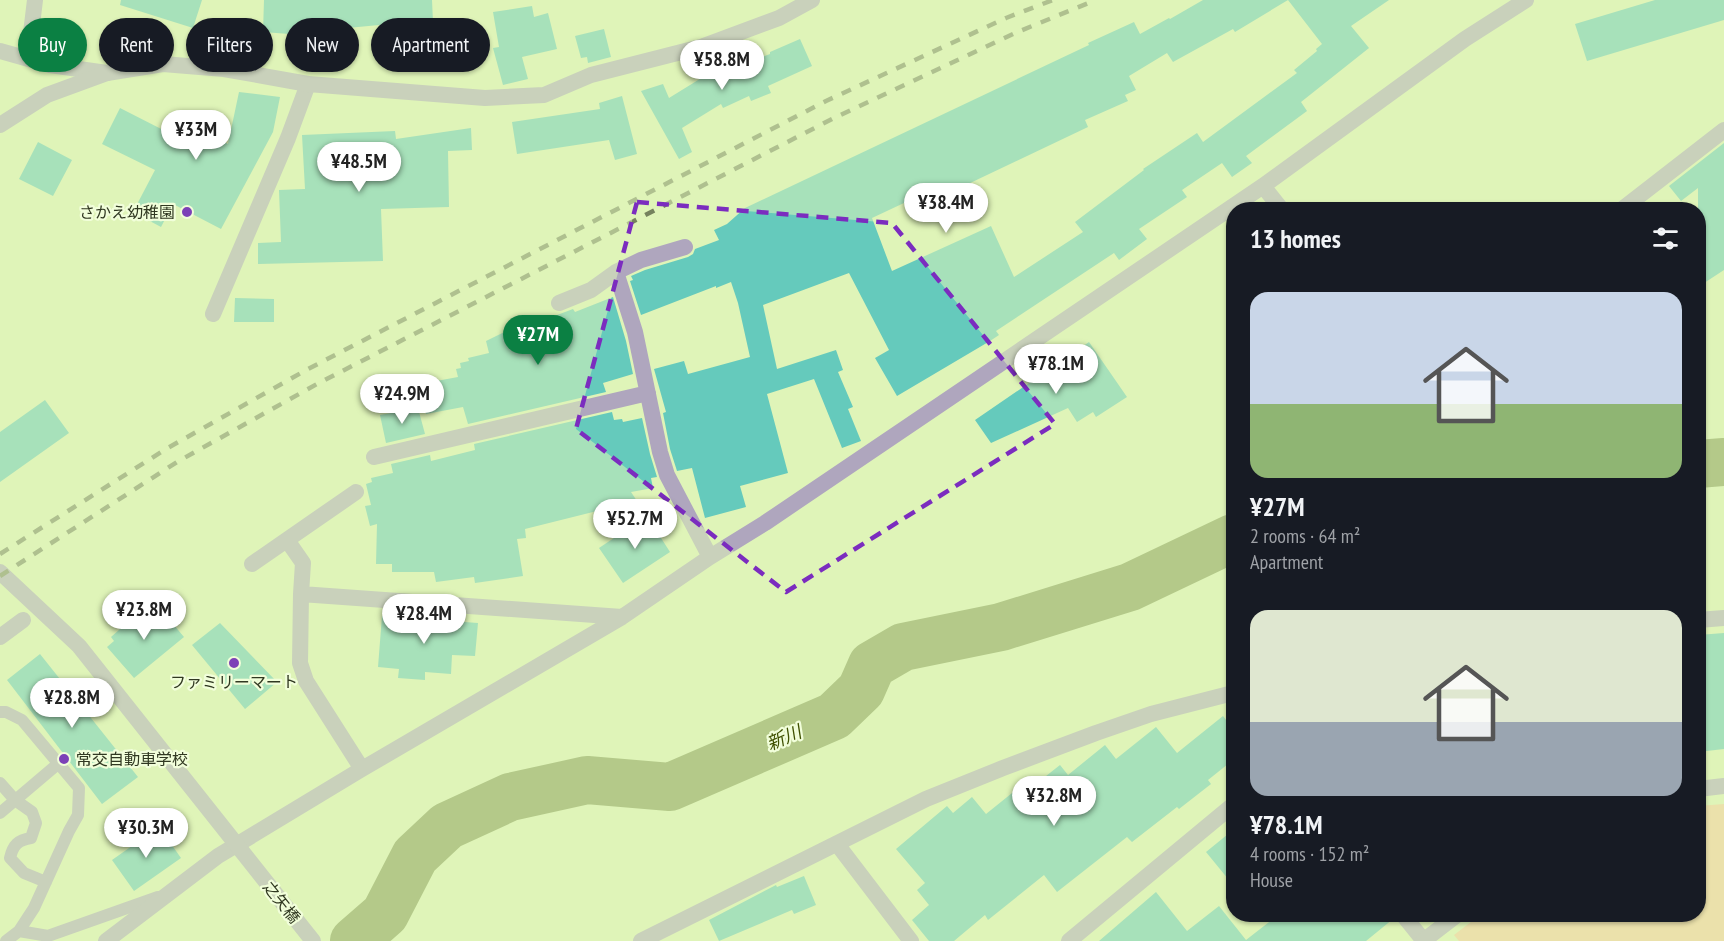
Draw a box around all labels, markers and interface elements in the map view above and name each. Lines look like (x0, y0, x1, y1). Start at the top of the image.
chip: Buy (18, 18, 87, 72)
chip: Rent (99, 18, 174, 72)
chip: Filters (186, 18, 273, 72)
chip: New (285, 18, 359, 72)
chip: Apartment (371, 18, 490, 72)
pin: ¥58.8M (673, 40, 771, 91)
text: ¥58.8M (694, 46, 750, 72)
pin: ¥33M (160, 110, 232, 161)
text: ¥33M (175, 116, 217, 142)
pin: ¥48.5M (310, 142, 408, 193)
text: ¥48.5M (331, 148, 387, 174)
pin: ¥38.4M (897, 183, 995, 234)
text: ¥38.4M (918, 189, 974, 215)
place label: さかえ幼稚園 (79, 202, 175, 222)
marker: さかえ幼稚園 (180, 205, 194, 219)
text: 13 homes (1250, 222, 1341, 255)
icon: filters (1649, 222, 1682, 255)
pin: ¥27M (502, 315, 574, 366)
text: ¥27M (517, 321, 559, 347)
icon: home (1412, 331, 1520, 439)
pin: ¥78.1M (1007, 344, 1105, 395)
text: ¥78.1M (1028, 350, 1084, 376)
pin: ¥24.9M (353, 374, 451, 425)
text: ¥24.9M (374, 380, 430, 406)
text: ¥27M (1250, 490, 1305, 523)
pin: ¥52.7M (586, 499, 684, 550)
text: ¥52.7M (607, 505, 663, 531)
text: 2 rooms · 64 m² (1250, 523, 1360, 549)
text: Apartment (1250, 549, 1323, 575)
pin: ¥23.8M (95, 590, 193, 641)
pin: ¥28.4M (375, 594, 473, 645)
text: ¥23.8M (116, 596, 172, 622)
text: ¥28.4M (396, 600, 452, 626)
icon: home (1412, 649, 1520, 757)
marker: ファミリーマート (227, 656, 241, 670)
place label: ファミリーマート (170, 672, 298, 692)
pin: ¥28.8M (23, 678, 121, 729)
text: ¥28.8M (44, 684, 100, 710)
water label: 新川 (763, 719, 807, 755)
place label: 常交自動車学校 (76, 749, 188, 769)
marker: 常交自動車学校 (57, 752, 71, 766)
pin: ¥32.8M (1005, 776, 1103, 827)
text: ¥32.8M (1026, 782, 1082, 808)
pin: ¥30.3M (97, 808, 195, 859)
text: ¥78.1M (1250, 808, 1323, 841)
text: ¥30.3M (118, 814, 174, 840)
text: 4 rooms · 152 m² (1250, 841, 1369, 867)
text: House (1250, 867, 1293, 893)
street label: 之矢橋 (259, 877, 305, 927)

